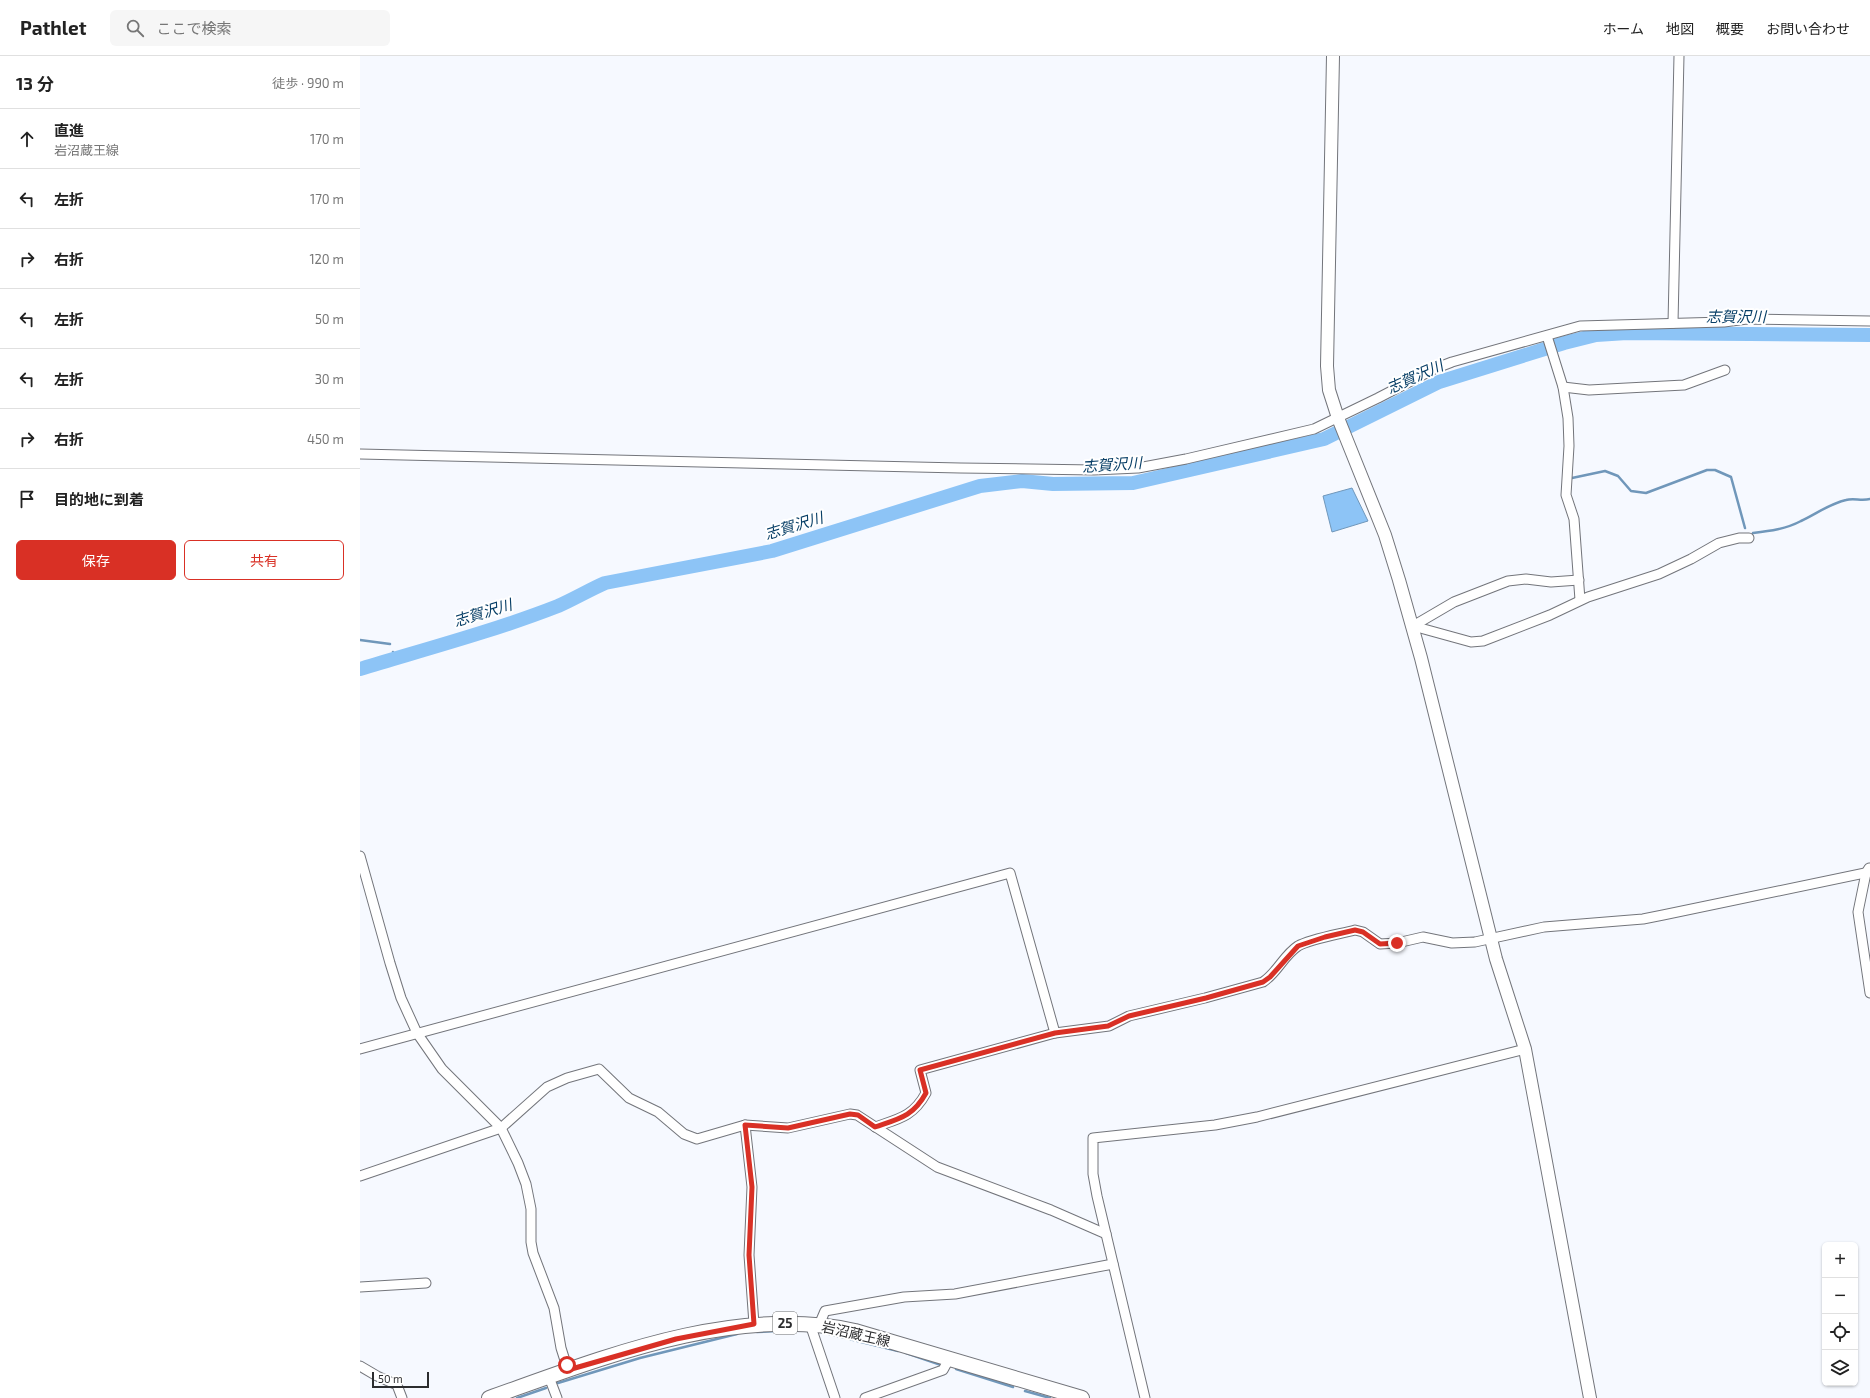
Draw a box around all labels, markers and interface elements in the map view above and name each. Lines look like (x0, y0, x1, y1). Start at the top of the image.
search box (110, 10, 390, 46)
text: Pathlet (20, 16, 86, 39)
icon: search (124, 17, 146, 39)
text: ここで検索 (156, 19, 231, 37)
text: ホーム (1602, 20, 1644, 37)
text: 地図 (1666, 20, 1694, 37)
text: 概要 (1716, 20, 1744, 37)
text: お問い合わせ (1766, 20, 1850, 37)
text: 13 分 (16, 73, 54, 93)
text: 徒歩 · 990 m (272, 75, 344, 91)
text: 直進 (54, 121, 84, 139)
icon: ahead (16, 128, 38, 150)
text: 170 m (310, 131, 344, 147)
text: 岩沼蔵王線 (54, 142, 119, 158)
icon: left (16, 188, 38, 210)
text: 左折 (54, 190, 84, 208)
text: 170 m (310, 191, 344, 207)
icon: right (16, 248, 38, 270)
text: 右折 (54, 250, 84, 268)
text: 120 m (309, 251, 344, 267)
water label: 志賀沢川 (1706, 307, 1768, 325)
icon: left (16, 308, 38, 330)
text: 左折 (54, 310, 84, 328)
text: 50 m (315, 311, 344, 327)
water label: 志賀沢川 (1384, 355, 1447, 397)
icon: left (16, 368, 38, 390)
text: 左折 (54, 370, 84, 388)
text: 30 m (315, 371, 344, 387)
icon: right (16, 428, 38, 450)
text: 右折 (54, 430, 84, 448)
text: 450 m (307, 431, 344, 447)
water label: 志賀沢川 (1081, 453, 1144, 475)
icon: arrive (16, 488, 38, 510)
text: 目的地に到着 (54, 490, 144, 508)
water label: 志賀沢川 (762, 507, 827, 542)
button: 保存 (16, 540, 176, 580)
button: 共有 (184, 540, 344, 580)
water label: 志賀沢川 (451, 594, 516, 629)
route end (1388, 934, 1406, 952)
map controls (1822, 1242, 1858, 1386)
button: + (1822, 1242, 1858, 1278)
button: − (1822, 1278, 1858, 1314)
road number: 25 (773, 1312, 797, 1334)
button: locate (1822, 1314, 1858, 1350)
street label: 岩沼蔵王線 (820, 1317, 892, 1350)
button: layers (1822, 1350, 1858, 1386)
route start (558, 1356, 576, 1374)
scale bar (372, 1370, 429, 1389)
text: 50 m (378, 1372, 403, 1385)

